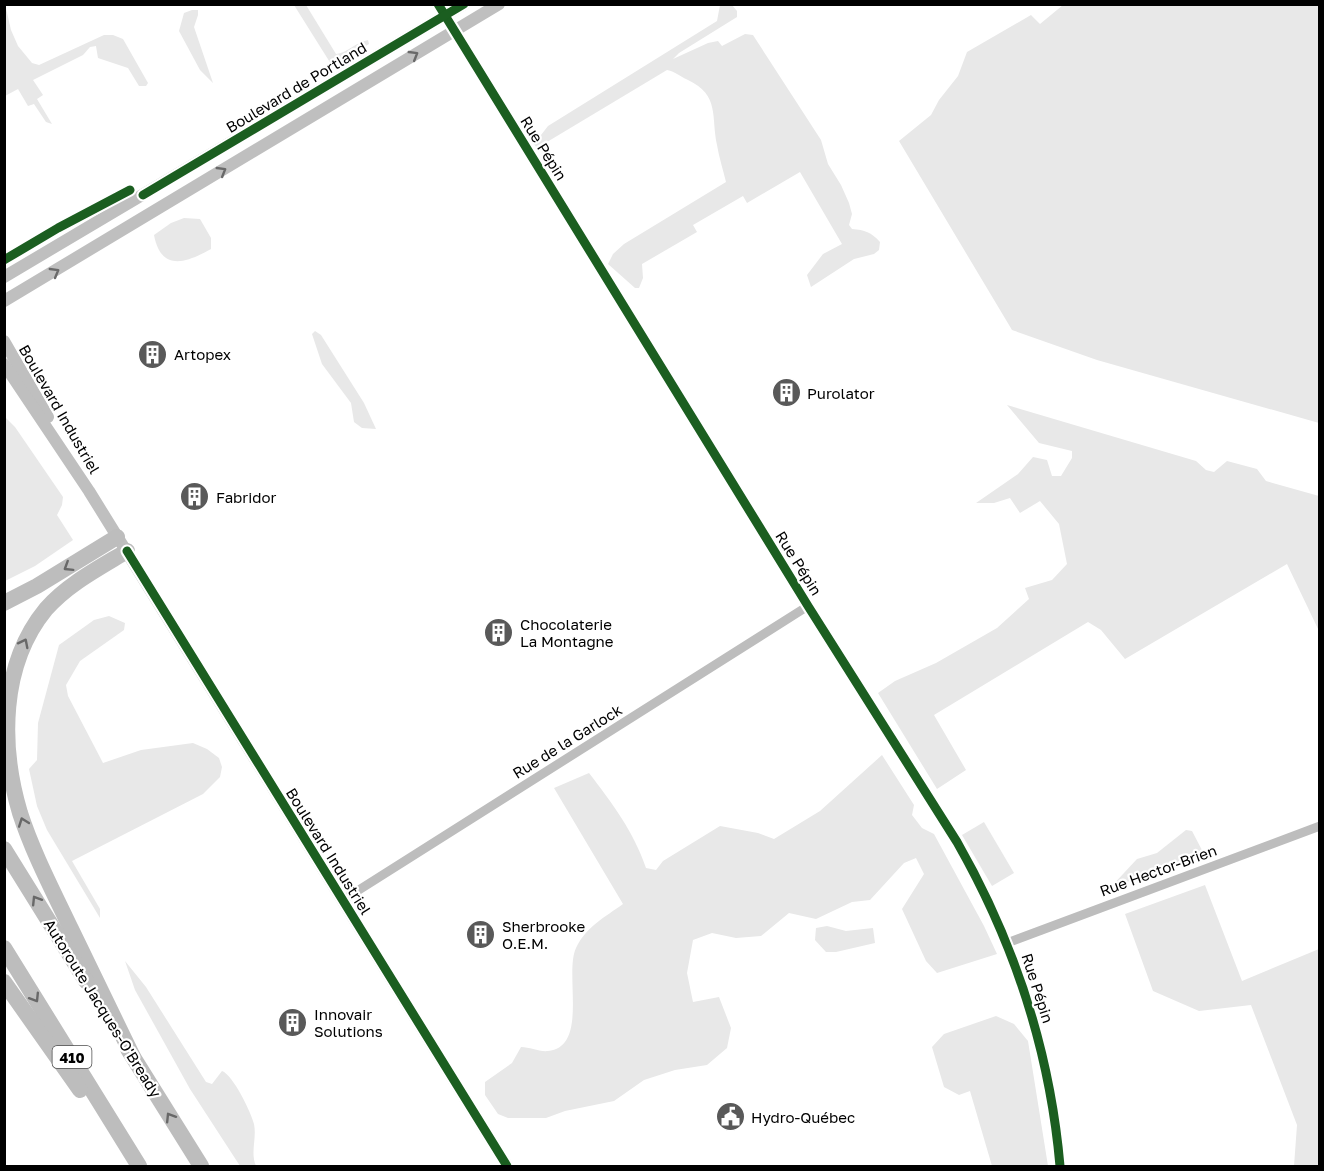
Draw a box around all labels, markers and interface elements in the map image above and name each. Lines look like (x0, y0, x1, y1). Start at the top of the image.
street label: Boulevard de Portland (223, 38, 369, 136)
one-way arrow (408, 50, 418, 62)
street label: Rue Pépin (517, 113, 571, 183)
one-way arrow (216, 167, 226, 178)
one-way arrow (49, 267, 59, 279)
building icon: Artopex (137, 338, 169, 370)
street label: Boulevard Industriel (16, 341, 104, 477)
place label: Artopex (174, 345, 231, 363)
building icon: Purolator (770, 377, 802, 409)
place label: Purolator (807, 384, 875, 402)
building icon: Fabridor (179, 481, 211, 513)
place label: Fabridor (216, 488, 276, 506)
street label: Rue Pépin (772, 528, 826, 598)
one-way arrow (64, 560, 74, 572)
place label: Chocolaterie La Montagne (520, 615, 614, 650)
building icon: Chocolaterie La Montagne (483, 617, 515, 649)
one-way arrow (16, 638, 28, 649)
street label: Rue de la Garlock (509, 700, 625, 782)
street label: Boulevard Industriel (283, 784, 375, 918)
one-way arrow (18, 817, 31, 828)
street label: Rue Hector-Brien (1097, 840, 1219, 900)
one-way arrow (31, 896, 43, 906)
street label: Autoroute Jacques-O'Bready (41, 916, 166, 1101)
place label: Sherbrooke O.E.M. (502, 917, 585, 952)
building icon: Sherbrooke O.E.M. (465, 919, 497, 951)
street label: Rue Pépin (1018, 951, 1058, 1025)
one-way arrow (28, 992, 40, 1002)
place label: Innovair Solutions (314, 1005, 383, 1040)
building icon: Innovair Solutions (277, 1007, 309, 1039)
road number: 410 (52, 1046, 92, 1068)
public building icon: Hydro-Québec (714, 1101, 746, 1133)
place label: Hydro-Québec (751, 1108, 855, 1126)
one-way arrow (165, 1113, 177, 1123)

